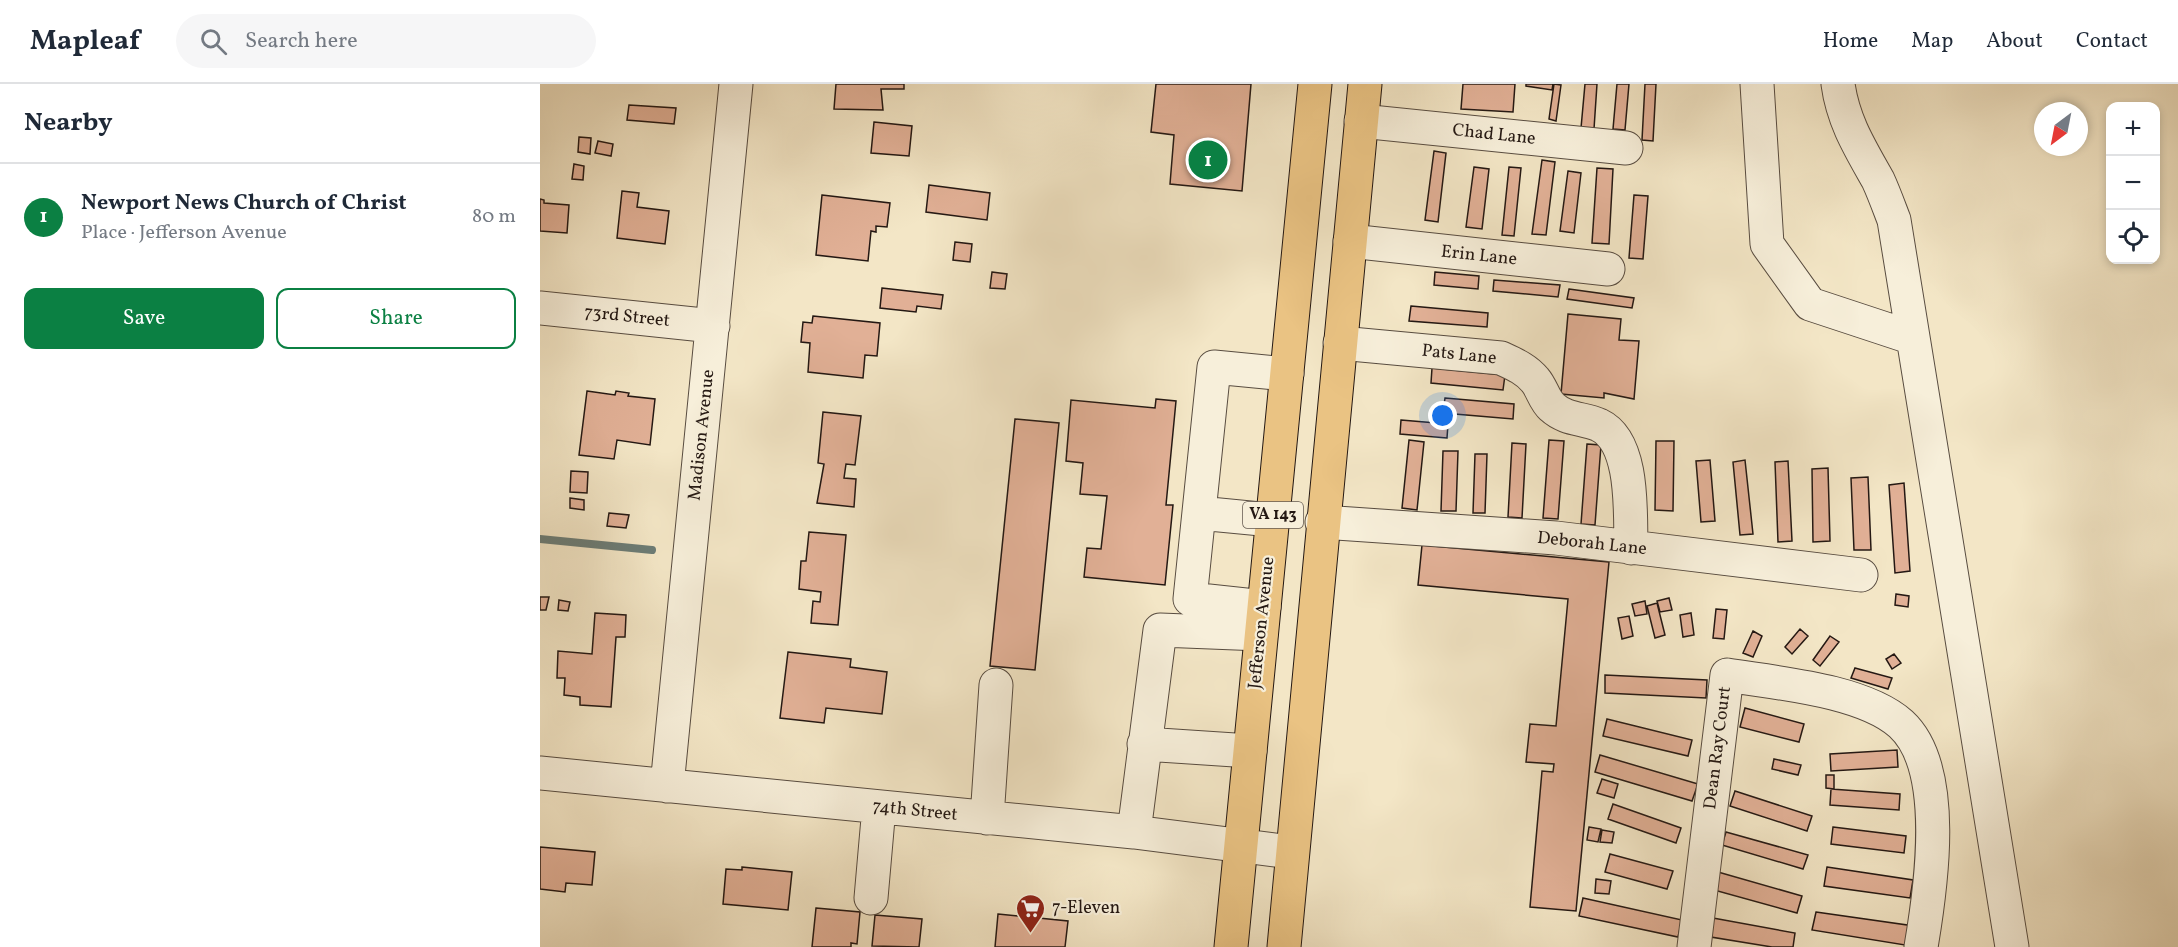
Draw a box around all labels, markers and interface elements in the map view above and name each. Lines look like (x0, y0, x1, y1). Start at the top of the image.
search box (176, 14, 596, 68)
text: Mapleaf (30, 22, 140, 61)
icon: search (197, 25, 230, 58)
text: Search here (245, 26, 358, 57)
text: Home (1823, 27, 1878, 56)
text: Map (1911, 27, 1953, 56)
text: About (1986, 27, 2043, 56)
text: Contact (2076, 27, 2148, 56)
north arrow (2034, 102, 2088, 156)
map controls (2106, 102, 2160, 264)
button: + (2106, 102, 2160, 156)
text: Nearby (24, 105, 113, 141)
street label: Chad Lane (1451, 118, 1537, 152)
pin: 1 (1188, 138, 1228, 182)
button: − (2106, 156, 2160, 210)
text: Newport News Church of Christ (81, 188, 407, 219)
text: 1 (39, 203, 48, 231)
text: 80 m (472, 203, 516, 231)
button: locate (2106, 210, 2160, 264)
text: Place · Jefferson Avenue (81, 219, 287, 247)
street label: Erin Lane (1440, 240, 1518, 272)
button: Save (24, 288, 264, 349)
button: Share (276, 288, 516, 349)
street label: 73rd Street (583, 300, 671, 334)
street label: Pats Lane (1420, 339, 1498, 371)
street label: Madison Avenue (683, 368, 721, 502)
your location (1428, 401, 1457, 430)
road number: VA 143 (1243, 502, 1303, 528)
street label: Deborah Lane (1536, 526, 1648, 562)
street label: Jefferson Avenue (1243, 556, 1281, 690)
street label: Dean Ray Court (1698, 685, 1738, 811)
street label: 74th Street (871, 794, 959, 828)
supermarket icon: 7-Eleven (1015, 892, 1047, 934)
place label: 7-Eleven (1052, 896, 1120, 921)

